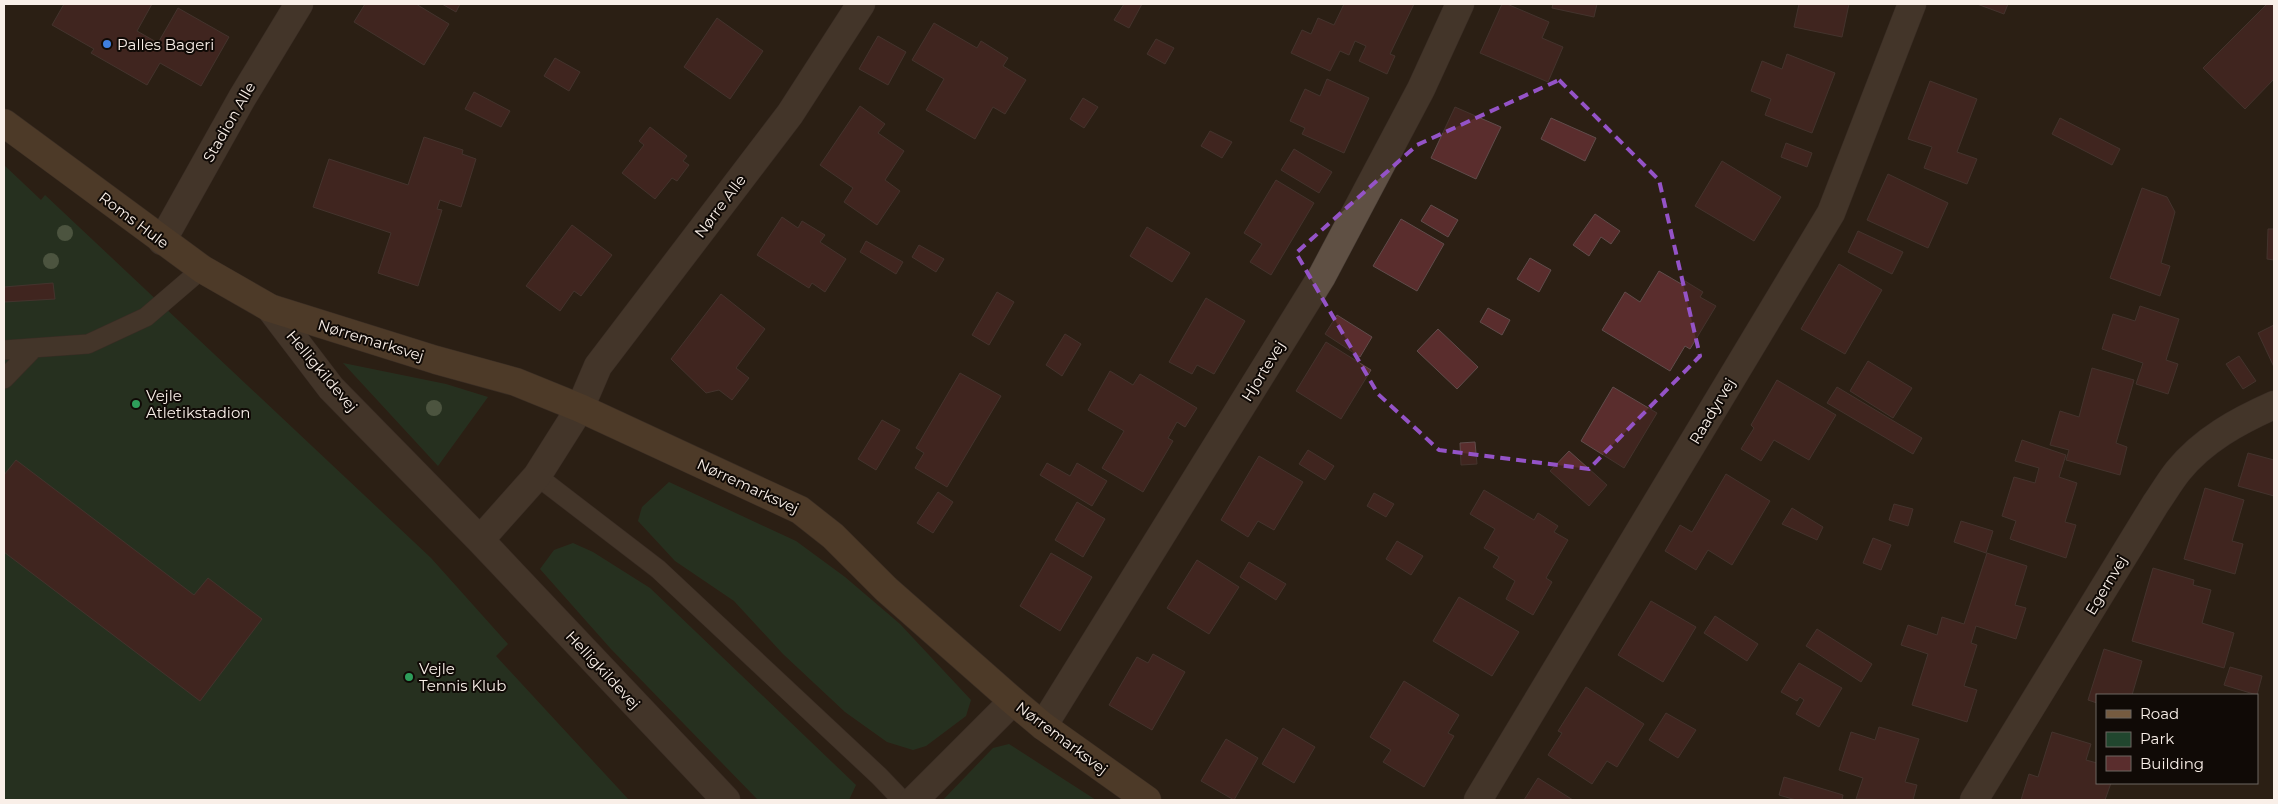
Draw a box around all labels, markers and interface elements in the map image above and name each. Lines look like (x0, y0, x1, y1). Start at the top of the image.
place label: Palles Bageri (117, 35, 214, 54)
marker: Palles Bageri (101, 38, 113, 50)
street label: Stadion Alle (198, 79, 260, 165)
street label: Nørre Alle (690, 171, 750, 241)
street label: Roms Hule (95, 187, 173, 253)
street label: Nørremarksvej (316, 315, 426, 365)
street label: Helligkildevej (282, 326, 362, 416)
street label: Hjortevej (1237, 337, 1289, 405)
street label: Raadyrvej (1685, 374, 1739, 448)
place label: Vejle Atletikstadion (146, 386, 250, 422)
marker: Vejle Atletikstadion (130, 398, 142, 410)
street label: Nørremarksvej (694, 454, 802, 518)
street label: Egernvej (2081, 552, 2131, 618)
street label: Helligkildevej (562, 627, 644, 713)
place label: Vejle Tennis Klub (419, 659, 506, 695)
marker: Vejle Tennis Klub (403, 671, 415, 683)
legend (2096, 694, 2258, 784)
street label: Nørremarksvej (1012, 697, 1112, 779)
text: Road (2140, 704, 2179, 723)
text: Park (2140, 729, 2174, 748)
text: Building (2140, 754, 2204, 773)

